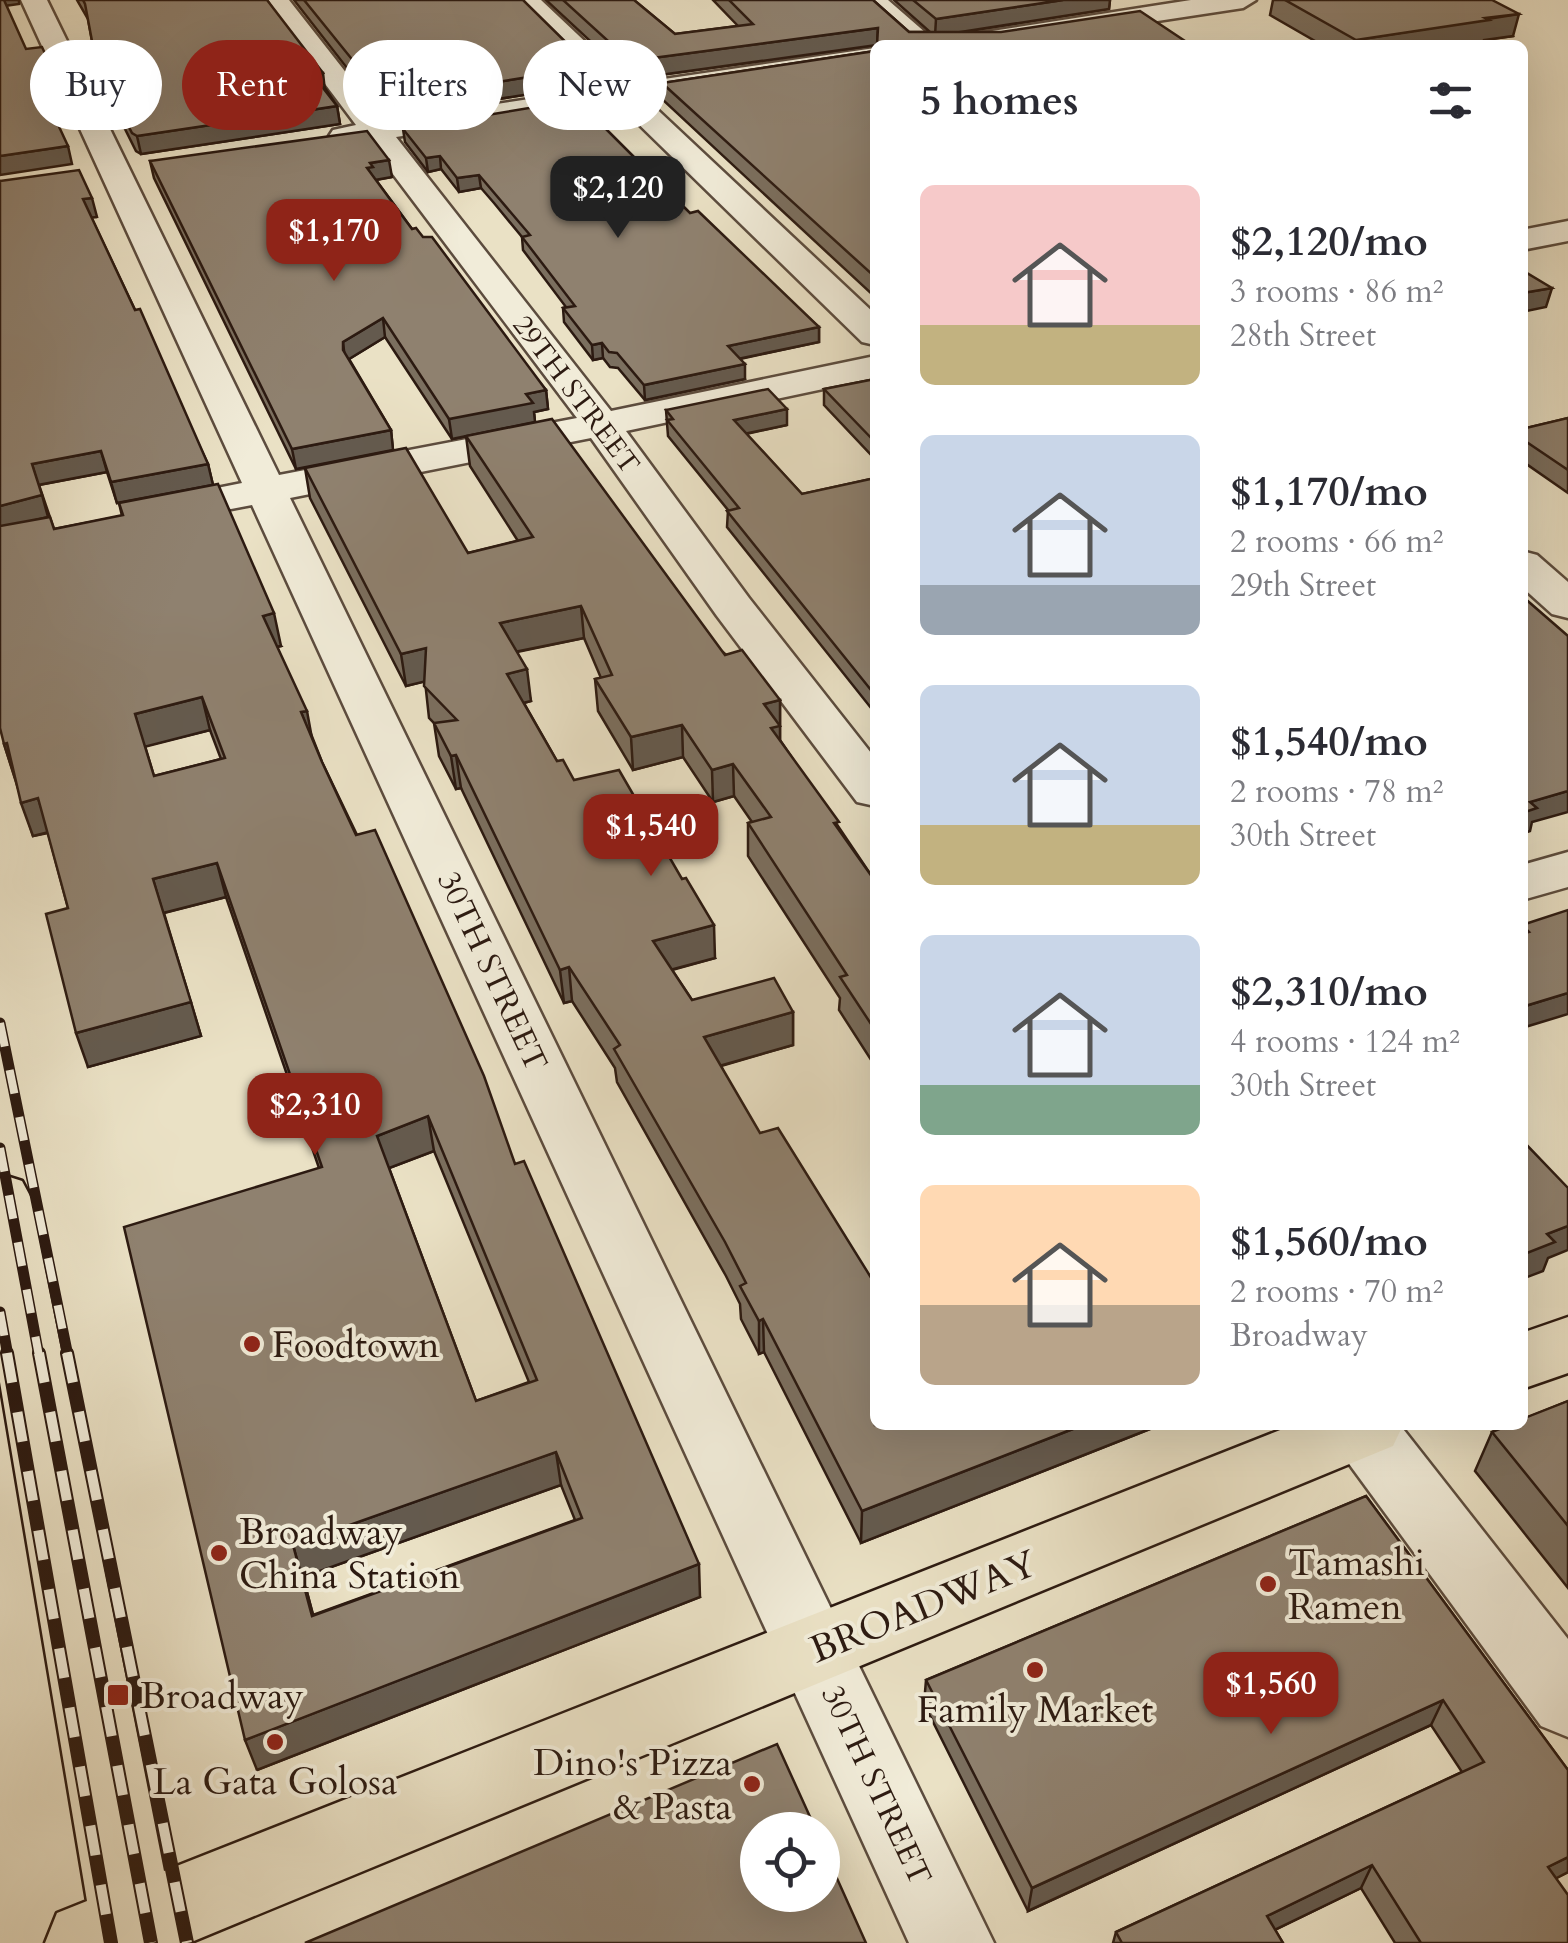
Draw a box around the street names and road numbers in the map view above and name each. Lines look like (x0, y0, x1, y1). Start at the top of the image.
street label: 29TH STREET (504, 308, 648, 482)
street label: 30TH STREET (426, 864, 558, 1079)
street label: BROADWAY (802, 1538, 1045, 1676)
street label: 30TH STREET (810, 1678, 942, 1893)

